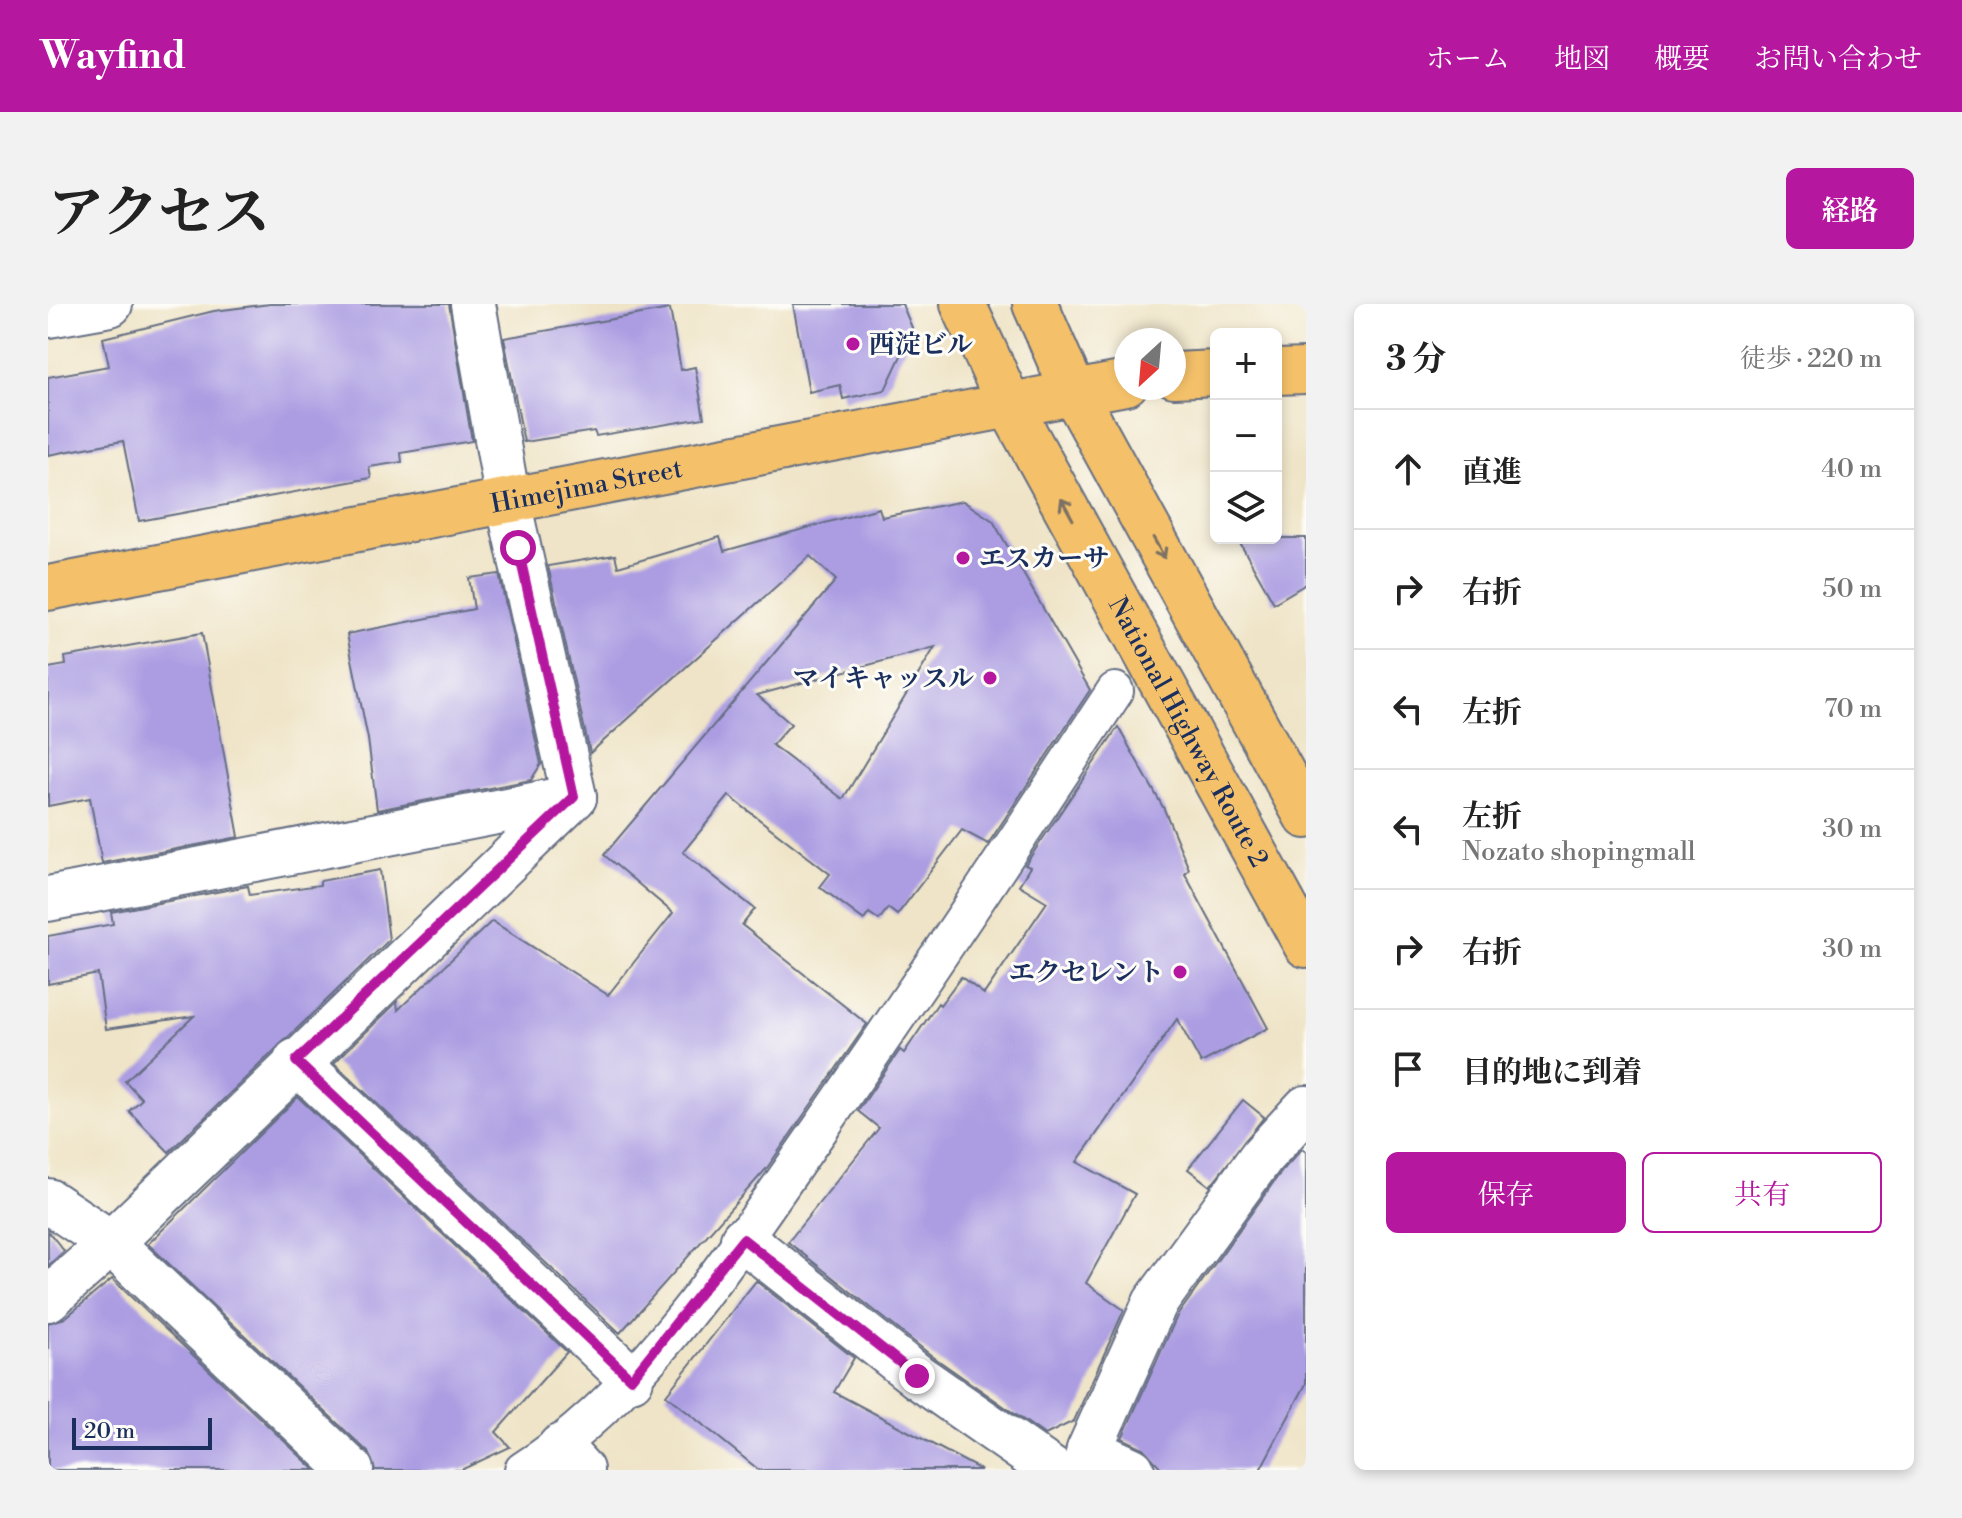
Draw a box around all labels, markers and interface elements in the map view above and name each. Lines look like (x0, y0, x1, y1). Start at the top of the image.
text: Wayfind (40, 33, 186, 80)
text: ホーム (1426, 42, 1510, 77)
text: 地図 (1554, 42, 1610, 77)
text: 概要 (1654, 42, 1710, 77)
text: お問い合わせ (1754, 42, 1922, 77)
button: 経路 (1786, 168, 1914, 249)
text: アクセス (48, 179, 270, 249)
north arrow (1114, 328, 1186, 400)
map controls (1210, 328, 1282, 544)
button: + (1210, 328, 1282, 400)
place label: 西淀ビル (869, 329, 973, 361)
marker: 西淀ビル (844, 335, 862, 353)
text: 3 分 (1386, 339, 1446, 381)
text: 徒歩 · 220 m (1740, 343, 1882, 375)
button: − (1210, 400, 1282, 472)
icon: ahead (1386, 447, 1430, 491)
street label: Himejima Street (488, 453, 685, 520)
text: 40 m (1821, 453, 1882, 485)
text: 直進 (1462, 454, 1522, 492)
button: layers (1210, 472, 1282, 544)
one-way arrow (1058, 497, 1074, 521)
route start (500, 530, 536, 566)
one-way arrow (1151, 536, 1167, 559)
place label: エスカーサ (979, 543, 1109, 575)
marker: エスカーサ (954, 549, 972, 567)
icon: right (1386, 567, 1430, 611)
text: 50 m (1822, 573, 1882, 605)
text: 右折 (1462, 574, 1522, 612)
street label: National Highway Route 2 (1101, 592, 1275, 873)
place label: マイキャッスル (793, 663, 974, 695)
marker: マイキャッスル (981, 669, 999, 687)
icon: left (1386, 687, 1430, 731)
text: 70 m (1824, 693, 1882, 725)
text: 左折 (1462, 694, 1522, 732)
text: 左折 (1462, 798, 1522, 836)
icon: left (1386, 807, 1430, 851)
text: 30 m (1822, 813, 1882, 845)
text: Nozato shopingmall (1462, 836, 1696, 868)
icon: right (1386, 927, 1430, 971)
text: 30 m (1822, 933, 1882, 965)
text: 右折 (1462, 934, 1522, 972)
place label: エクセレント (1009, 957, 1164, 989)
marker: エクセレント (1171, 963, 1189, 981)
icon: arrive (1386, 1047, 1430, 1091)
text: 目的地に到着 (1462, 1054, 1642, 1092)
button: 保存 (1386, 1152, 1626, 1233)
button: 共有 (1642, 1152, 1882, 1233)
route end (899, 1358, 935, 1394)
scale bar (72, 1414, 212, 1450)
text: 20 m (84, 1418, 135, 1445)

